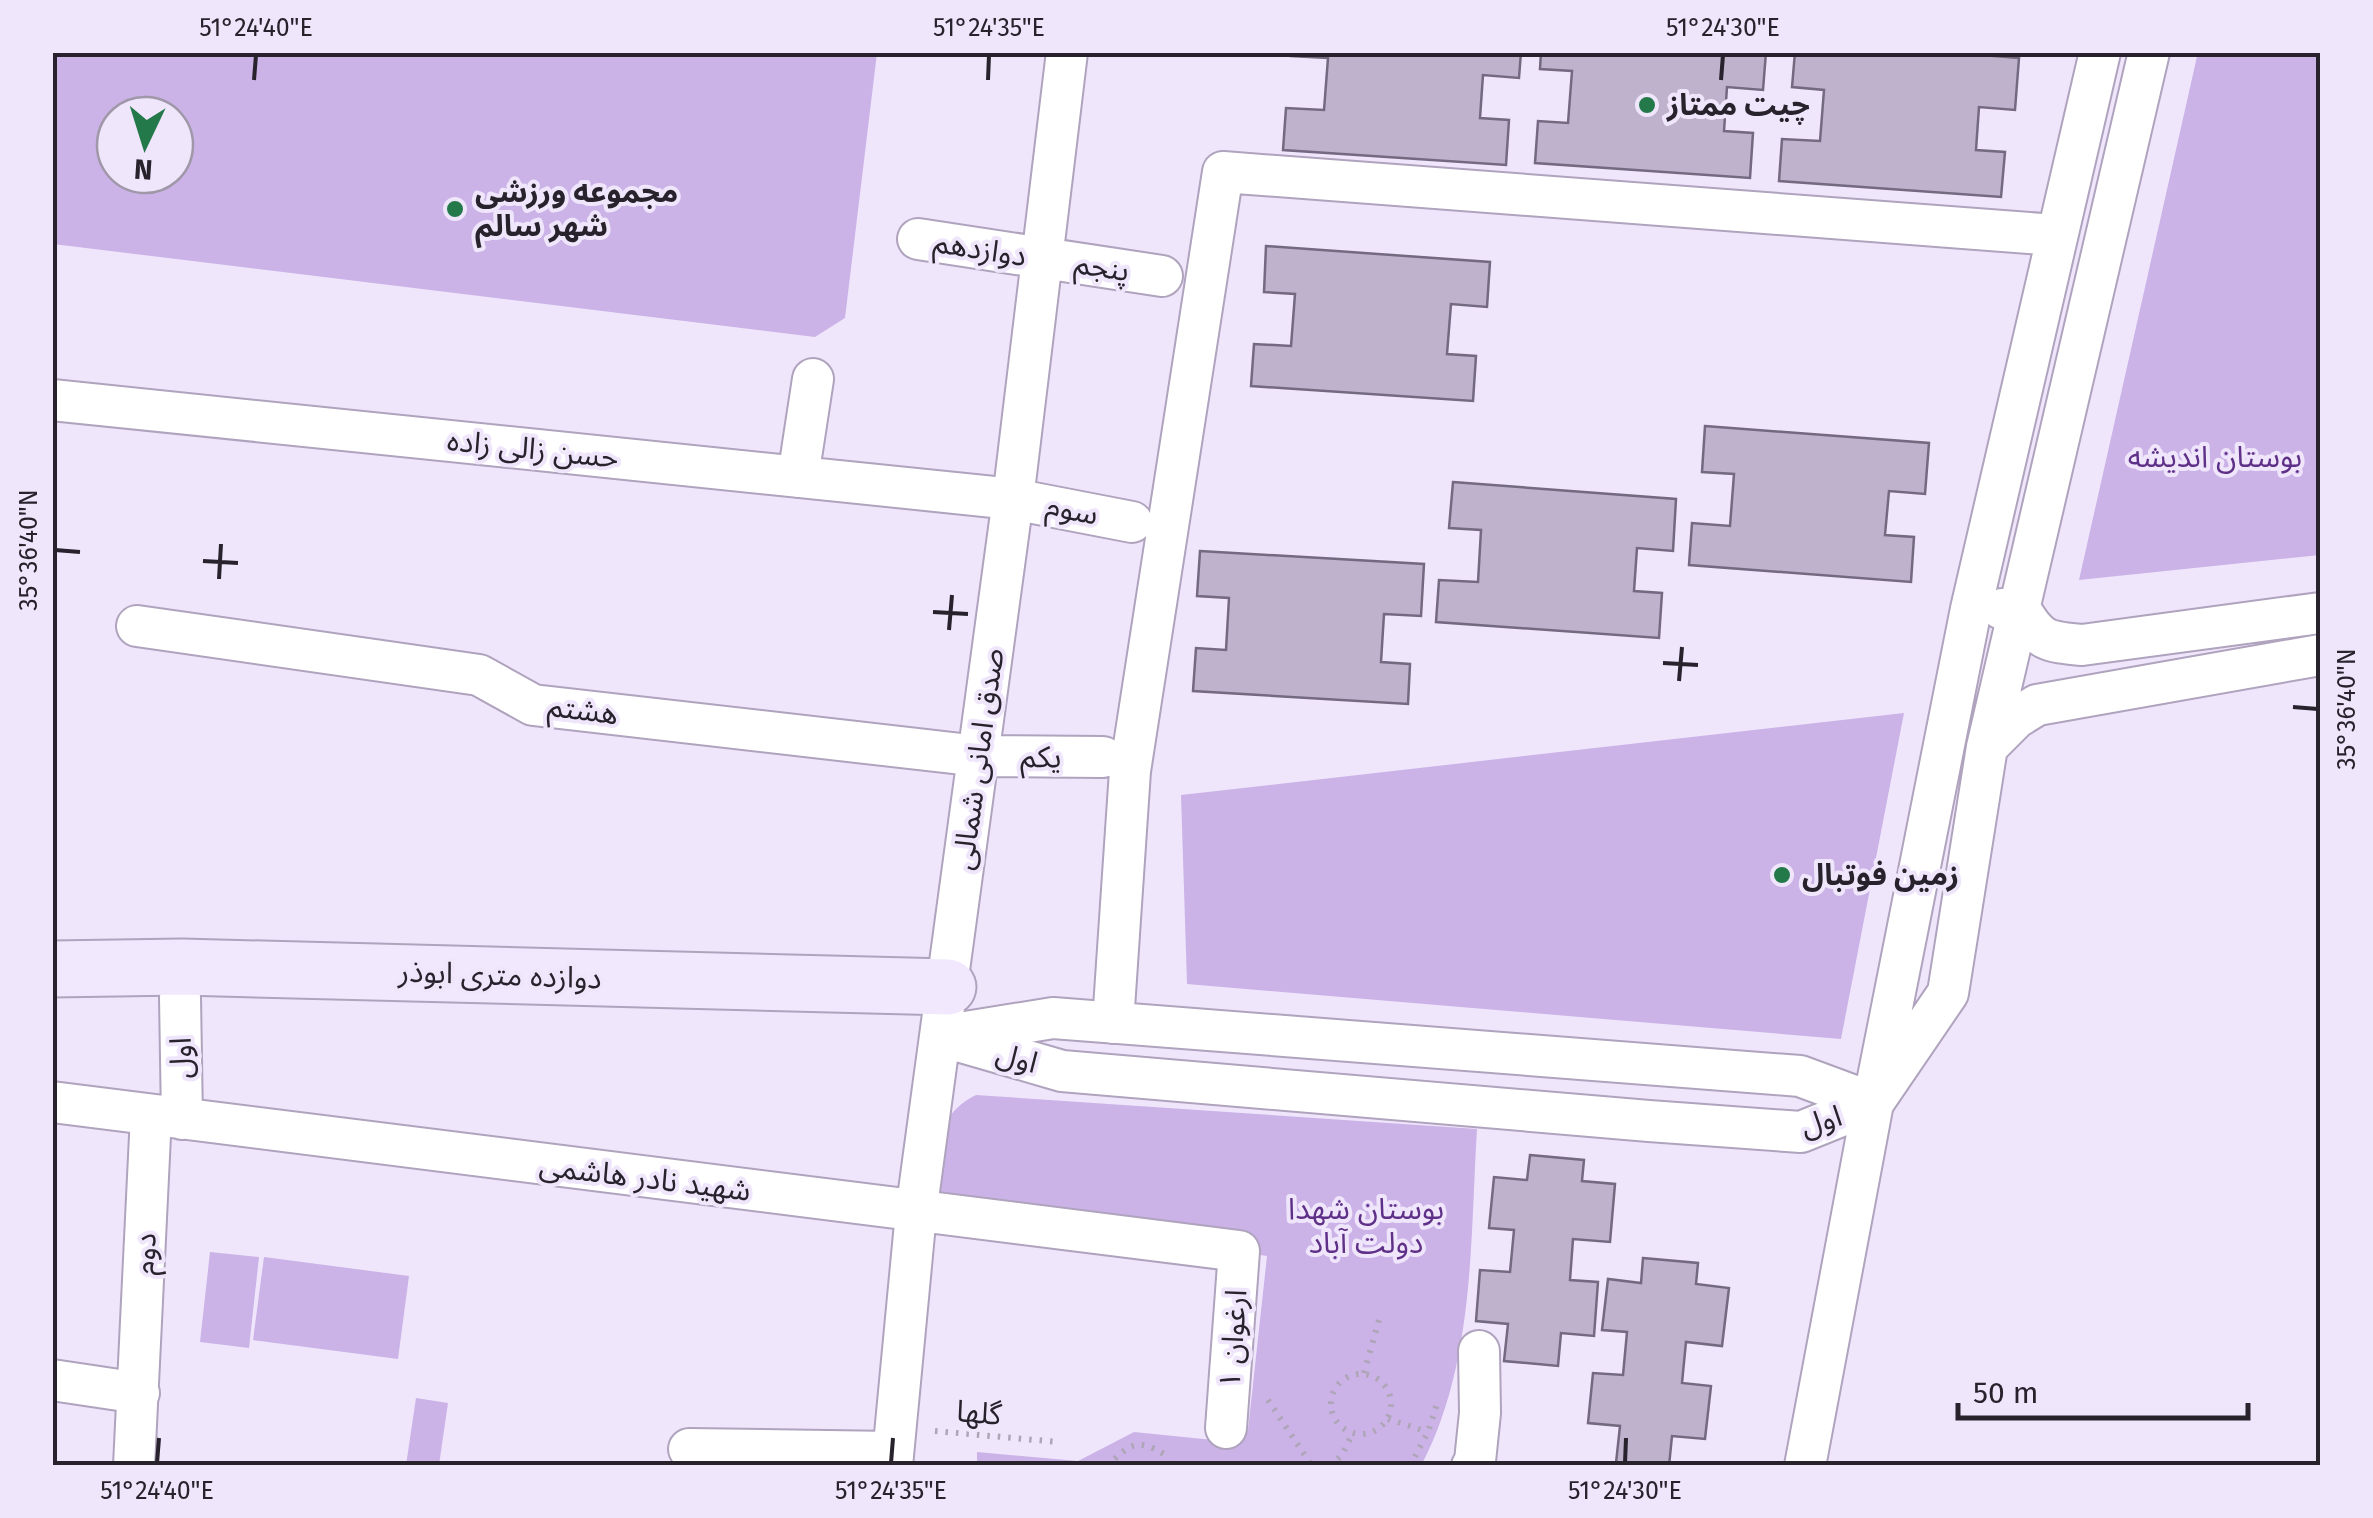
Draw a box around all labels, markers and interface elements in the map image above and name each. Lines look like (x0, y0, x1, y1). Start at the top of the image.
text: 51°24'40"E (199, 13, 313, 43)
text: 51°24'35"E (933, 13, 1045, 43)
text: 51°24'30"E (1666, 13, 1780, 43)
place label: چیت ممتاز (1665, 87, 1810, 125)
marker: چیت ممتاز (1636, 94, 1658, 116)
north arrow (95, 95, 195, 195)
text: N (133, 152, 154, 187)
place label: مجموعه ورزشی شهر سالم (475, 174, 678, 249)
marker: مجموعه ورزشی شهر سالم (444, 198, 466, 220)
street label: دوازدهم (930, 224, 1029, 279)
street label: پنجم (1071, 245, 1132, 294)
street label: حسن زالی زاده (446, 422, 620, 476)
park label: بوستان اندیشه (2128, 439, 2302, 475)
street label: سوم (1042, 487, 1101, 537)
text: 35°36'40"N (14, 489, 44, 611)
street label: صدق امانی شمالی (945, 646, 1011, 872)
text: 35°36'40"N (2332, 648, 2362, 770)
street label: هشتم (545, 688, 620, 737)
street label: یکم (1020, 739, 1062, 780)
place label: زمین فوتبال (1802, 857, 1959, 893)
marker: زمین فوتبال (1771, 864, 1793, 886)
street label: دوازده متری ابوذر (397, 953, 602, 997)
street label: اول (992, 1035, 1042, 1081)
street label: اول (163, 1037, 199, 1079)
street label: اول (1796, 1098, 1846, 1144)
street label: شهید نادر هاشمی (537, 1147, 753, 1209)
park label: بوستان شهدا دولت آباد (1288, 1191, 1444, 1261)
street label: دوم (126, 1232, 168, 1276)
street label: ارغوان ۱ (1212, 1288, 1254, 1390)
scale bar (1958, 1358, 2248, 1420)
text: 50 m (1973, 1375, 2038, 1411)
street label: گلها (955, 1393, 1004, 1433)
text: 51°24'40"E (100, 1476, 214, 1506)
text: 51°24'35"E (835, 1476, 947, 1506)
text: 51°24'30"E (1568, 1476, 1682, 1506)

